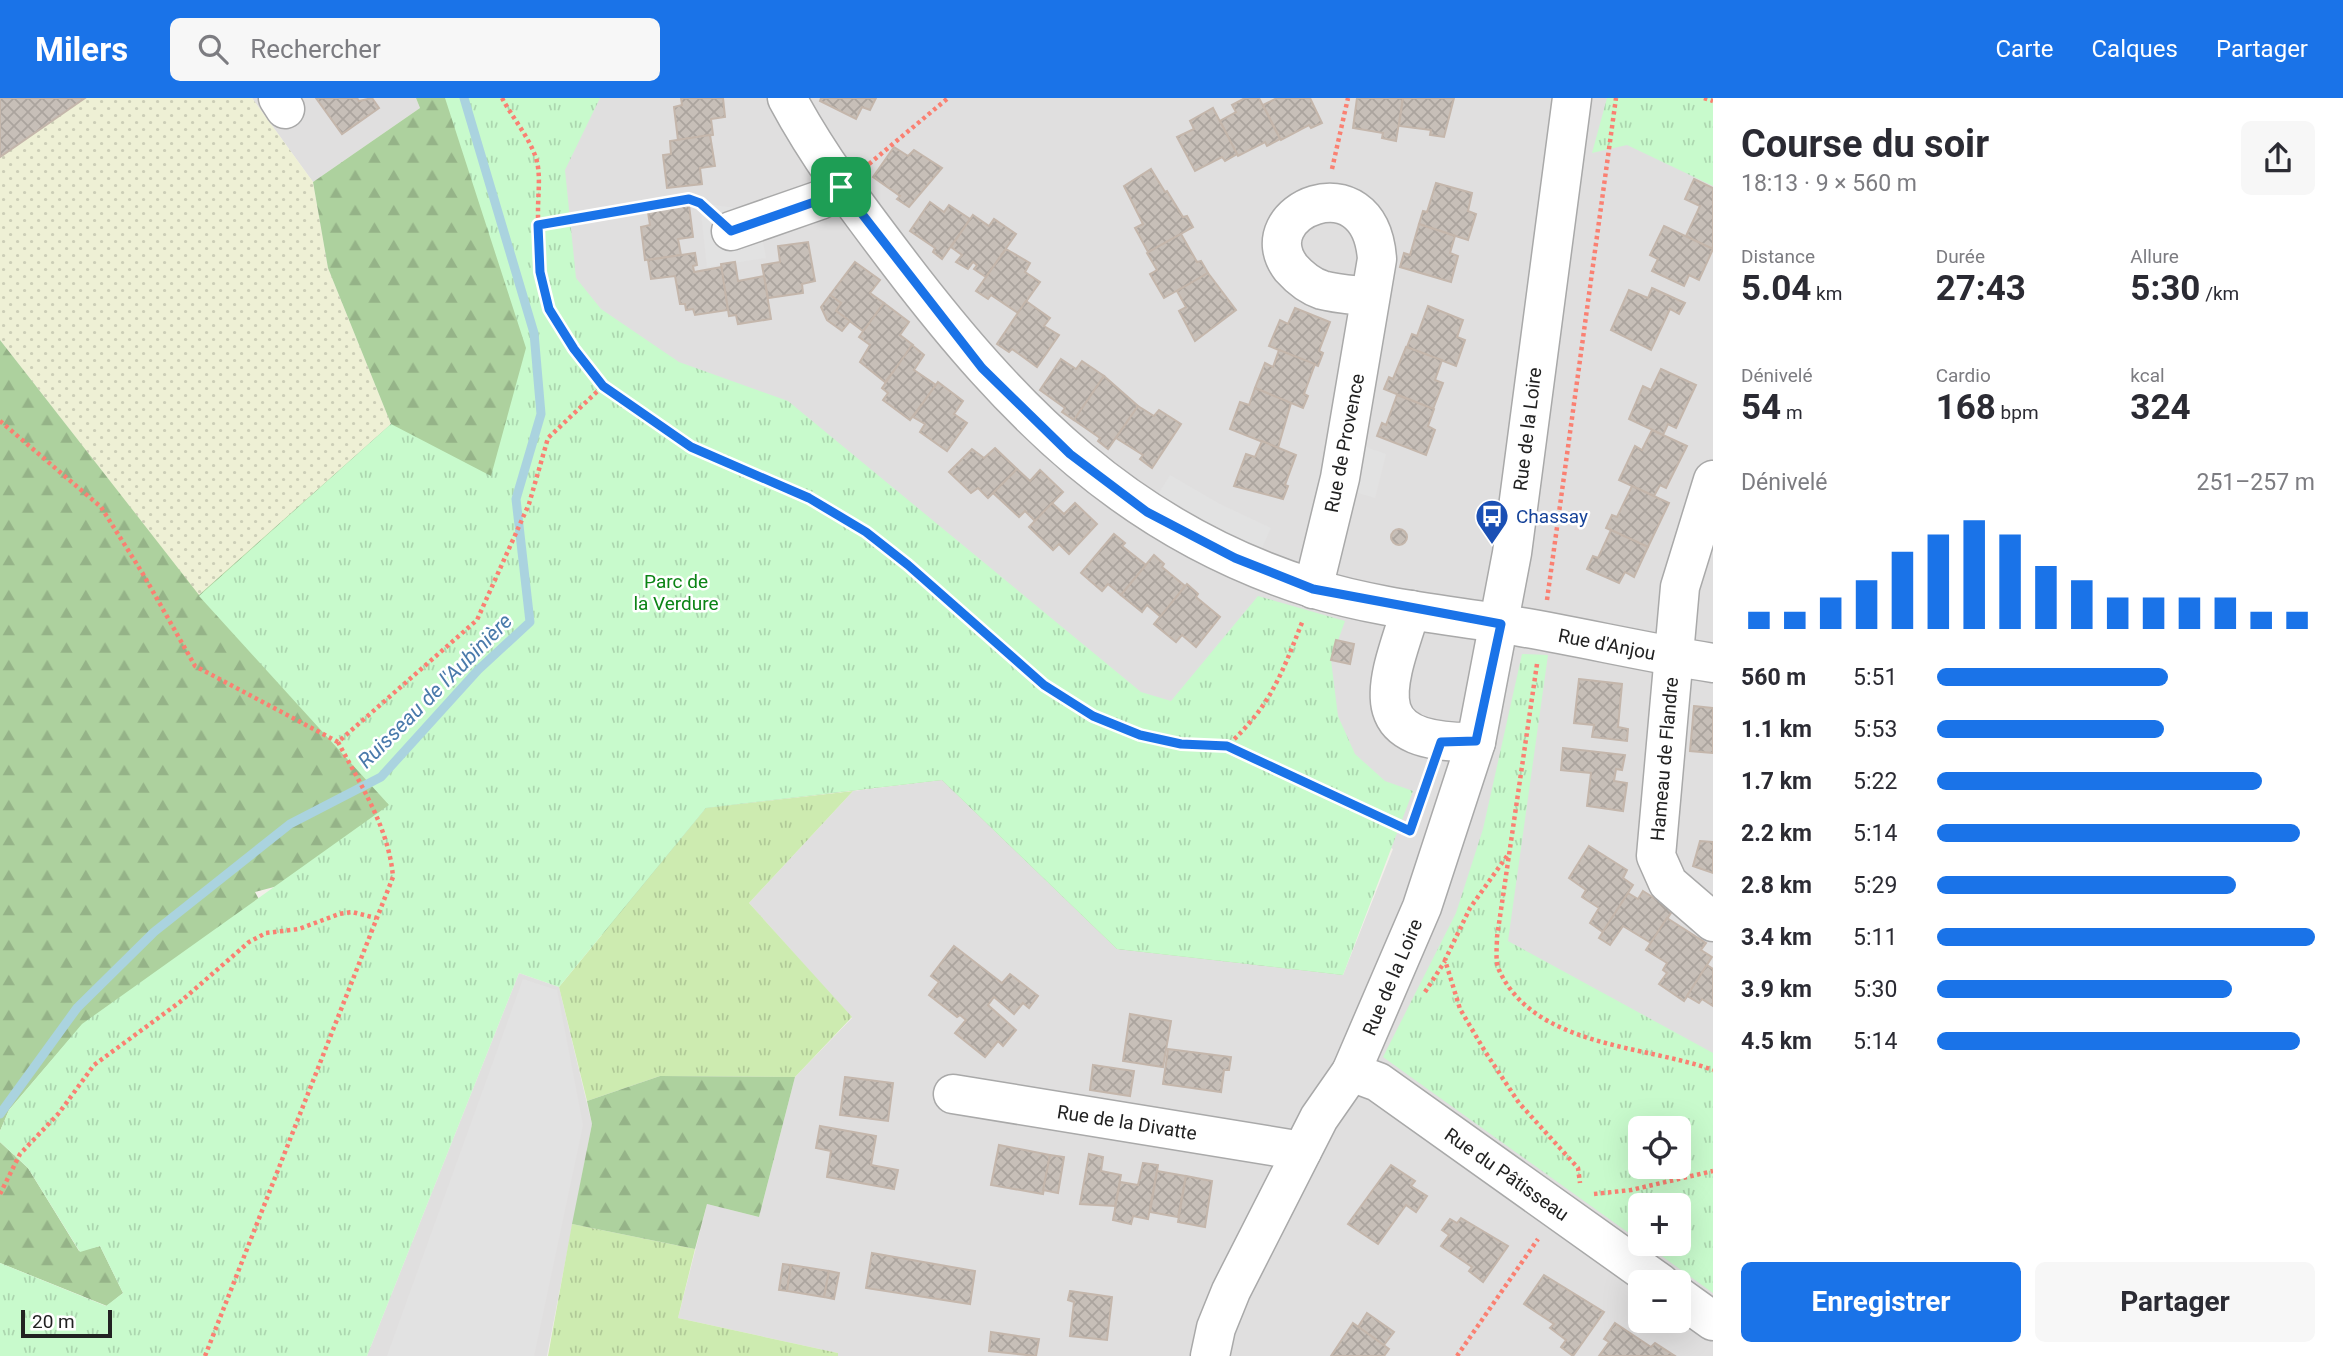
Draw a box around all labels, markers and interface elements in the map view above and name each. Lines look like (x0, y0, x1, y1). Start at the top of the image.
search box (170, 18, 660, 81)
text: Milers (35, 30, 128, 69)
icon: search (194, 30, 232, 68)
text: Rechercher (250, 34, 381, 64)
text: Carte (1995, 35, 2053, 63)
text: Calques (2091, 35, 2178, 63)
text: Partager (2216, 35, 2308, 63)
button: share (2241, 121, 2315, 195)
text: Course du soir (1741, 122, 1989, 166)
pin (811, 157, 871, 217)
icon: arrive (822, 168, 860, 206)
text: 18:13 · 9 × 560 m (1741, 170, 1917, 197)
text: Distance (1741, 245, 1815, 268)
text: Durée (1936, 245, 1985, 268)
text: Allure (2130, 245, 2179, 268)
text: 5.04 (1741, 268, 1811, 309)
text: 27:43 (1936, 268, 2026, 309)
text: 5:30 (2130, 268, 2200, 309)
text: km (1811, 282, 1842, 305)
text: /km (2200, 282, 2239, 305)
text: Dénivelé (1741, 364, 1813, 387)
text: Cardio (1936, 364, 1991, 387)
text: kcal (2130, 364, 2165, 387)
street label: Rue de la Loire (1509, 366, 1546, 492)
street label: Rue de Provence (1320, 372, 1369, 515)
text: 54 (1741, 387, 1781, 428)
text: 168 (1936, 387, 1996, 428)
text: 324 (2130, 387, 2191, 428)
text: m (1781, 401, 1803, 424)
text: bpm (1996, 401, 2039, 424)
text: Dénivelé (1741, 469, 1828, 496)
text: 251–257 m (2196, 469, 2315, 496)
bus stop icon: Chassay (1473, 497, 1511, 546)
place label: Chassay (1516, 505, 1588, 528)
park label: Parc de la Verdure (633, 570, 719, 615)
water label: Ruisseau de l'Aubinière (353, 609, 517, 773)
street label: Rue d'Anjou (1556, 624, 1658, 665)
text: 560 m (1741, 664, 1806, 691)
text: 5:51 (1853, 664, 1897, 691)
street label: Hameau de Flandre (1646, 676, 1683, 842)
text: 1.1 km (1741, 716, 1812, 743)
text: 5:53 (1853, 716, 1897, 743)
text: 1.7 km (1741, 768, 1812, 795)
text: 5:22 (1853, 768, 1897, 795)
text: 2.2 km (1741, 820, 1812, 847)
text: 5:14 (1853, 820, 1897, 847)
text: 2.8 km (1741, 872, 1812, 899)
text: 5:29 (1853, 872, 1897, 899)
street label: Rue de la Loire (1358, 916, 1427, 1039)
text: 3.4 km (1741, 924, 1812, 951)
text: 5:11 (1853, 924, 1897, 951)
text: 3.9 km (1741, 976, 1812, 1003)
text: 5:30 (1853, 976, 1897, 1003)
text: 4.5 km (1741, 1028, 1812, 1055)
text: 5:14 (1853, 1028, 1897, 1055)
street label: Rue de la Divatte (1055, 1100, 1198, 1145)
map controls (1628, 1116, 1691, 1333)
button: locate (1628, 1116, 1691, 1179)
street label: Rue du Pâtisseau (1440, 1123, 1573, 1226)
button: + (1628, 1193, 1691, 1256)
button: Enregistrer (1741, 1262, 2021, 1342)
button: Partager (2035, 1262, 2315, 1342)
button: − (1628, 1270, 1691, 1333)
scale bar (21, 1307, 112, 1339)
text: 20 m (32, 1310, 75, 1333)

